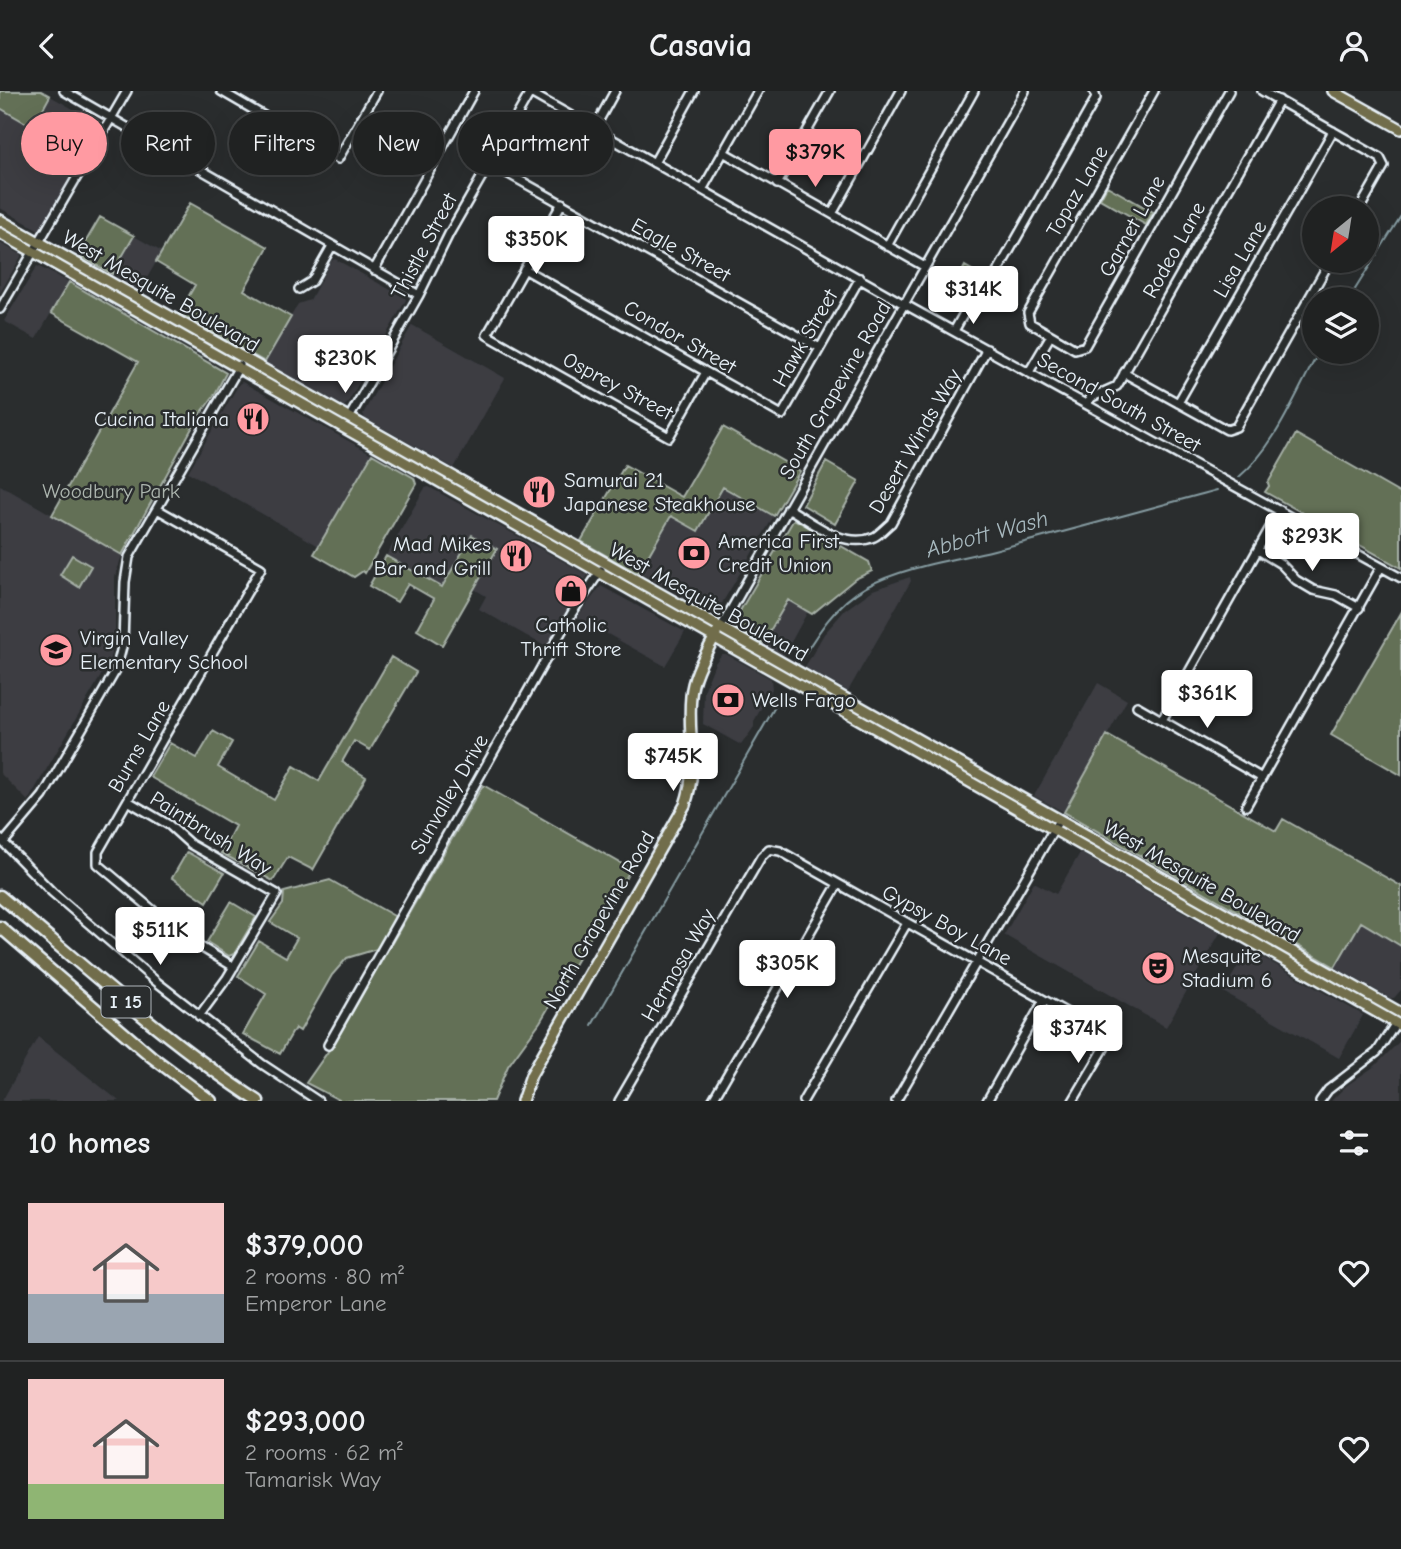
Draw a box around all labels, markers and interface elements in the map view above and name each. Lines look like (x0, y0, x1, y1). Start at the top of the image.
icon: back (28, 27, 66, 65)
text: Casavia (649, 27, 752, 64)
icon: person (1335, 27, 1373, 65)
chip: Buy (21, 112, 107, 175)
chip: Rent (121, 112, 215, 175)
chip: Filters (229, 112, 339, 175)
chip: New (353, 112, 444, 175)
chip: Apartment (458, 112, 613, 175)
pin: $379K (766, 129, 864, 189)
text: $379K (785, 138, 845, 165)
street label: Topaz Lane (1041, 141, 1113, 241)
street label: Garnet Lane (1094, 171, 1170, 281)
street label: Thistle Street (386, 188, 462, 303)
north arrow (1302, 196, 1379, 273)
map controls (1302, 196, 1379, 364)
street label: Rodeo Lane (1138, 198, 1210, 302)
street label: Eagle Street (627, 213, 735, 287)
pin: $350K (487, 216, 585, 276)
street label: Lisa Lane (1208, 216, 1272, 302)
street label: West Mesquite Boulevard (58, 225, 264, 357)
text: $350K (504, 225, 568, 252)
pin: $314K (924, 267, 1022, 326)
text: $314K (944, 275, 1002, 302)
street label: Hawk Street (768, 284, 843, 391)
button: layers (1302, 287, 1379, 364)
street label: Condor Street (620, 295, 741, 379)
street label: South Grapevine Road (774, 297, 896, 483)
pin: $230K (296, 335, 394, 395)
text: $230K (314, 344, 376, 371)
street label: Osprey Street (559, 347, 678, 425)
street label: Second South Street (1033, 347, 1206, 457)
street label: Desert Winds Way (864, 364, 966, 517)
restaurant icon: Cucina Italiana (234, 400, 272, 438)
place label: Cucina Italiana (94, 407, 229, 431)
place label: Samurai 21 Japanese Steakhouse (564, 468, 756, 516)
restaurant icon: Samurai 21 Japanese Steakhouse (520, 473, 558, 511)
park label: Woodbury Park (42, 479, 180, 503)
water label: Abbott Wash (922, 505, 1051, 564)
pin: $293K (1263, 513, 1361, 573)
text: $293K (1281, 522, 1343, 549)
place label: America First Credit Union (718, 529, 840, 577)
place label: Mad Mikes Bar and Grill (374, 532, 491, 580)
bank icon: America First Credit Union (675, 534, 713, 572)
restaurant icon: Mad Mikes Bar and Grill (497, 537, 535, 575)
street label: West Mesquite Boulevard (606, 537, 812, 667)
shop icon: Catholic Thrift Store (552, 572, 590, 610)
place label: Catholic Thrift Store (521, 613, 621, 661)
place label: Virgin Valley Elementary School (80, 626, 248, 674)
school or university icon: Virgin Valley Elementary School (37, 631, 75, 669)
pin: $361K (1158, 671, 1256, 730)
text: $361K (1177, 679, 1237, 706)
bank icon: Wells Fargo (709, 681, 747, 719)
place label: Wells Fargo (752, 688, 856, 712)
street label: Burns Lane (103, 696, 175, 796)
street label: Sunvalley Drive (405, 730, 493, 858)
pin: $745K (624, 733, 722, 793)
text: $745K (644, 742, 702, 769)
street label: Paintbrush Way (146, 786, 277, 880)
street label: West Mesquite Boulevard (1099, 815, 1305, 947)
street label: North Grapevine Road (538, 827, 660, 1013)
street label: Gypsy Boy Lane (878, 880, 1016, 970)
street label: Hermosa Way (636, 904, 720, 1026)
pin: $511K (111, 907, 209, 967)
text: $511K (131, 916, 189, 943)
pin: $305K (738, 941, 836, 1000)
place label: Mesquite Stadium 6 (1182, 944, 1272, 992)
text: $305K (755, 949, 819, 976)
theatre icon: Mesquite Stadium 6 (1139, 949, 1177, 987)
road number: I 15 (102, 987, 150, 1017)
pin: $374K (1029, 1005, 1127, 1065)
text: $374K (1049, 1014, 1107, 1041)
icon: filters (1335, 1124, 1373, 1162)
text: 10 homes (28, 1126, 150, 1161)
text: $379,000 (245, 1228, 364, 1263)
icon: home (84, 1231, 168, 1315)
icon: heart (1335, 1254, 1373, 1292)
text: 2 rooms · 80 m² (245, 1263, 404, 1290)
text: Emperor Lane (245, 1290, 387, 1317)
text: $293,000 (245, 1404, 366, 1439)
icon: home (84, 1407, 168, 1491)
icon: heart (1335, 1430, 1373, 1468)
text: 2 rooms · 62 m² (245, 1439, 403, 1466)
text: Tamarisk Way (245, 1466, 381, 1493)

